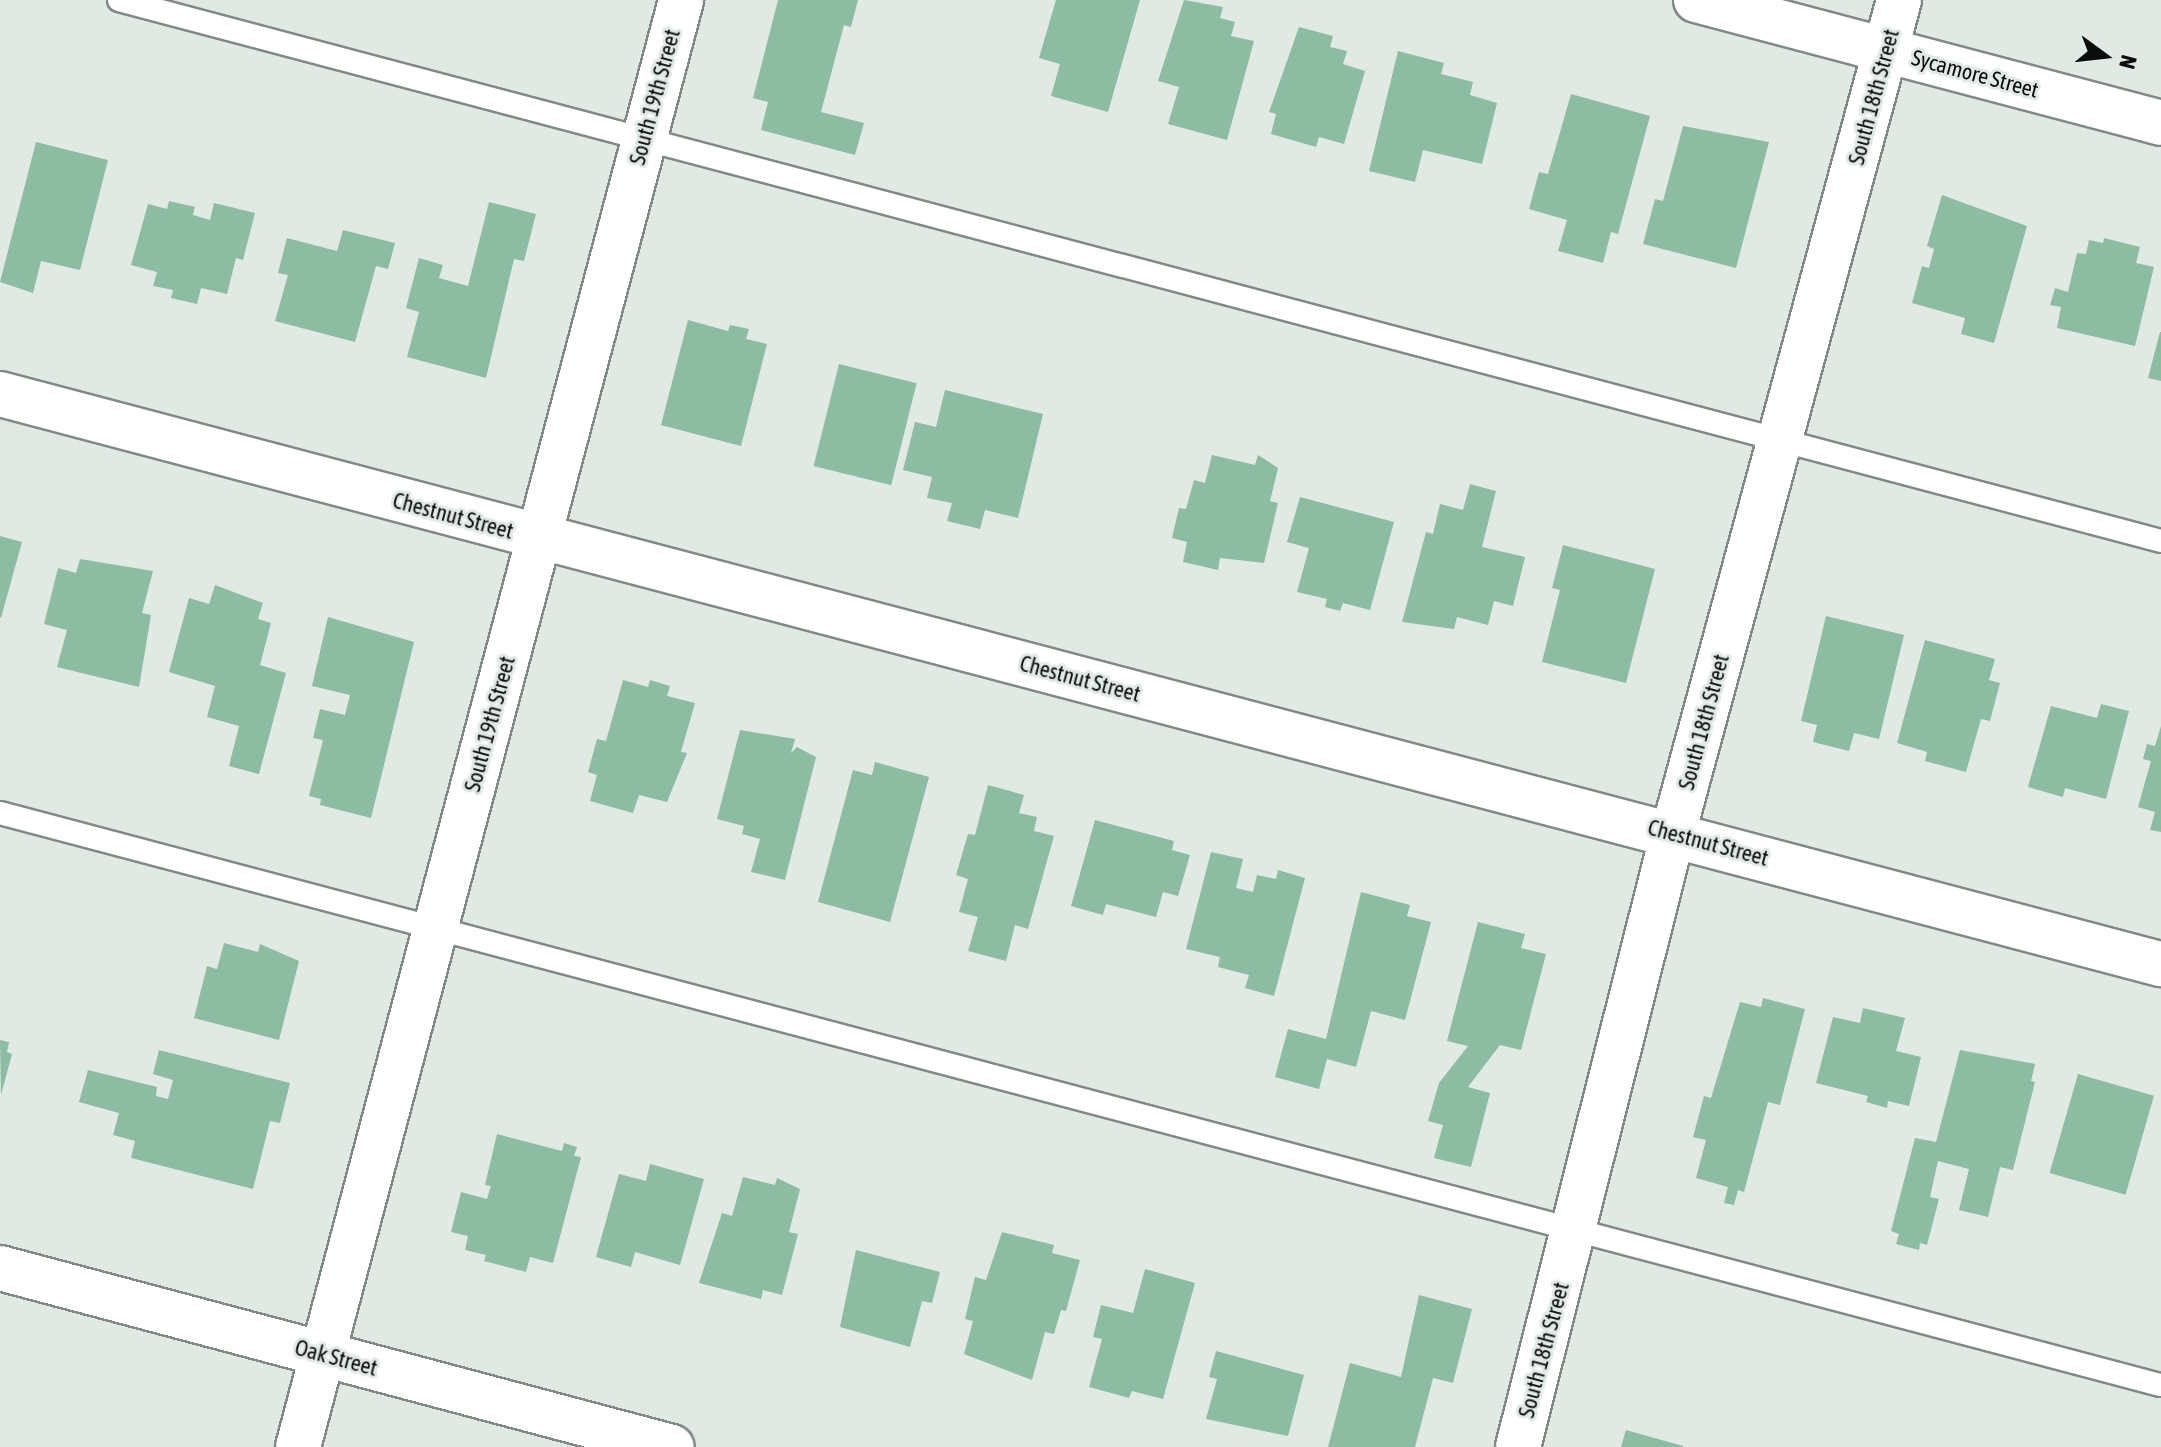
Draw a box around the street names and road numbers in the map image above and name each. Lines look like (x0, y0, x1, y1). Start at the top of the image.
street label: South 19th Street (624, 26, 686, 168)
street label: South 18th Street (1843, 26, 1905, 168)
street label: Sycamore Street (1909, 44, 2041, 104)
street label: Chestnut Street (390, 487, 516, 545)
street label: Chestnut Street (1017, 650, 1143, 708)
street label: South 18th Street (1673, 651, 1735, 793)
street label: South 19th Street (459, 653, 521, 795)
street label: Chestnut Street (1645, 814, 1771, 872)
street label: South 18th Street (1513, 1279, 1575, 1421)
street label: Oak Street (292, 1334, 380, 1382)

